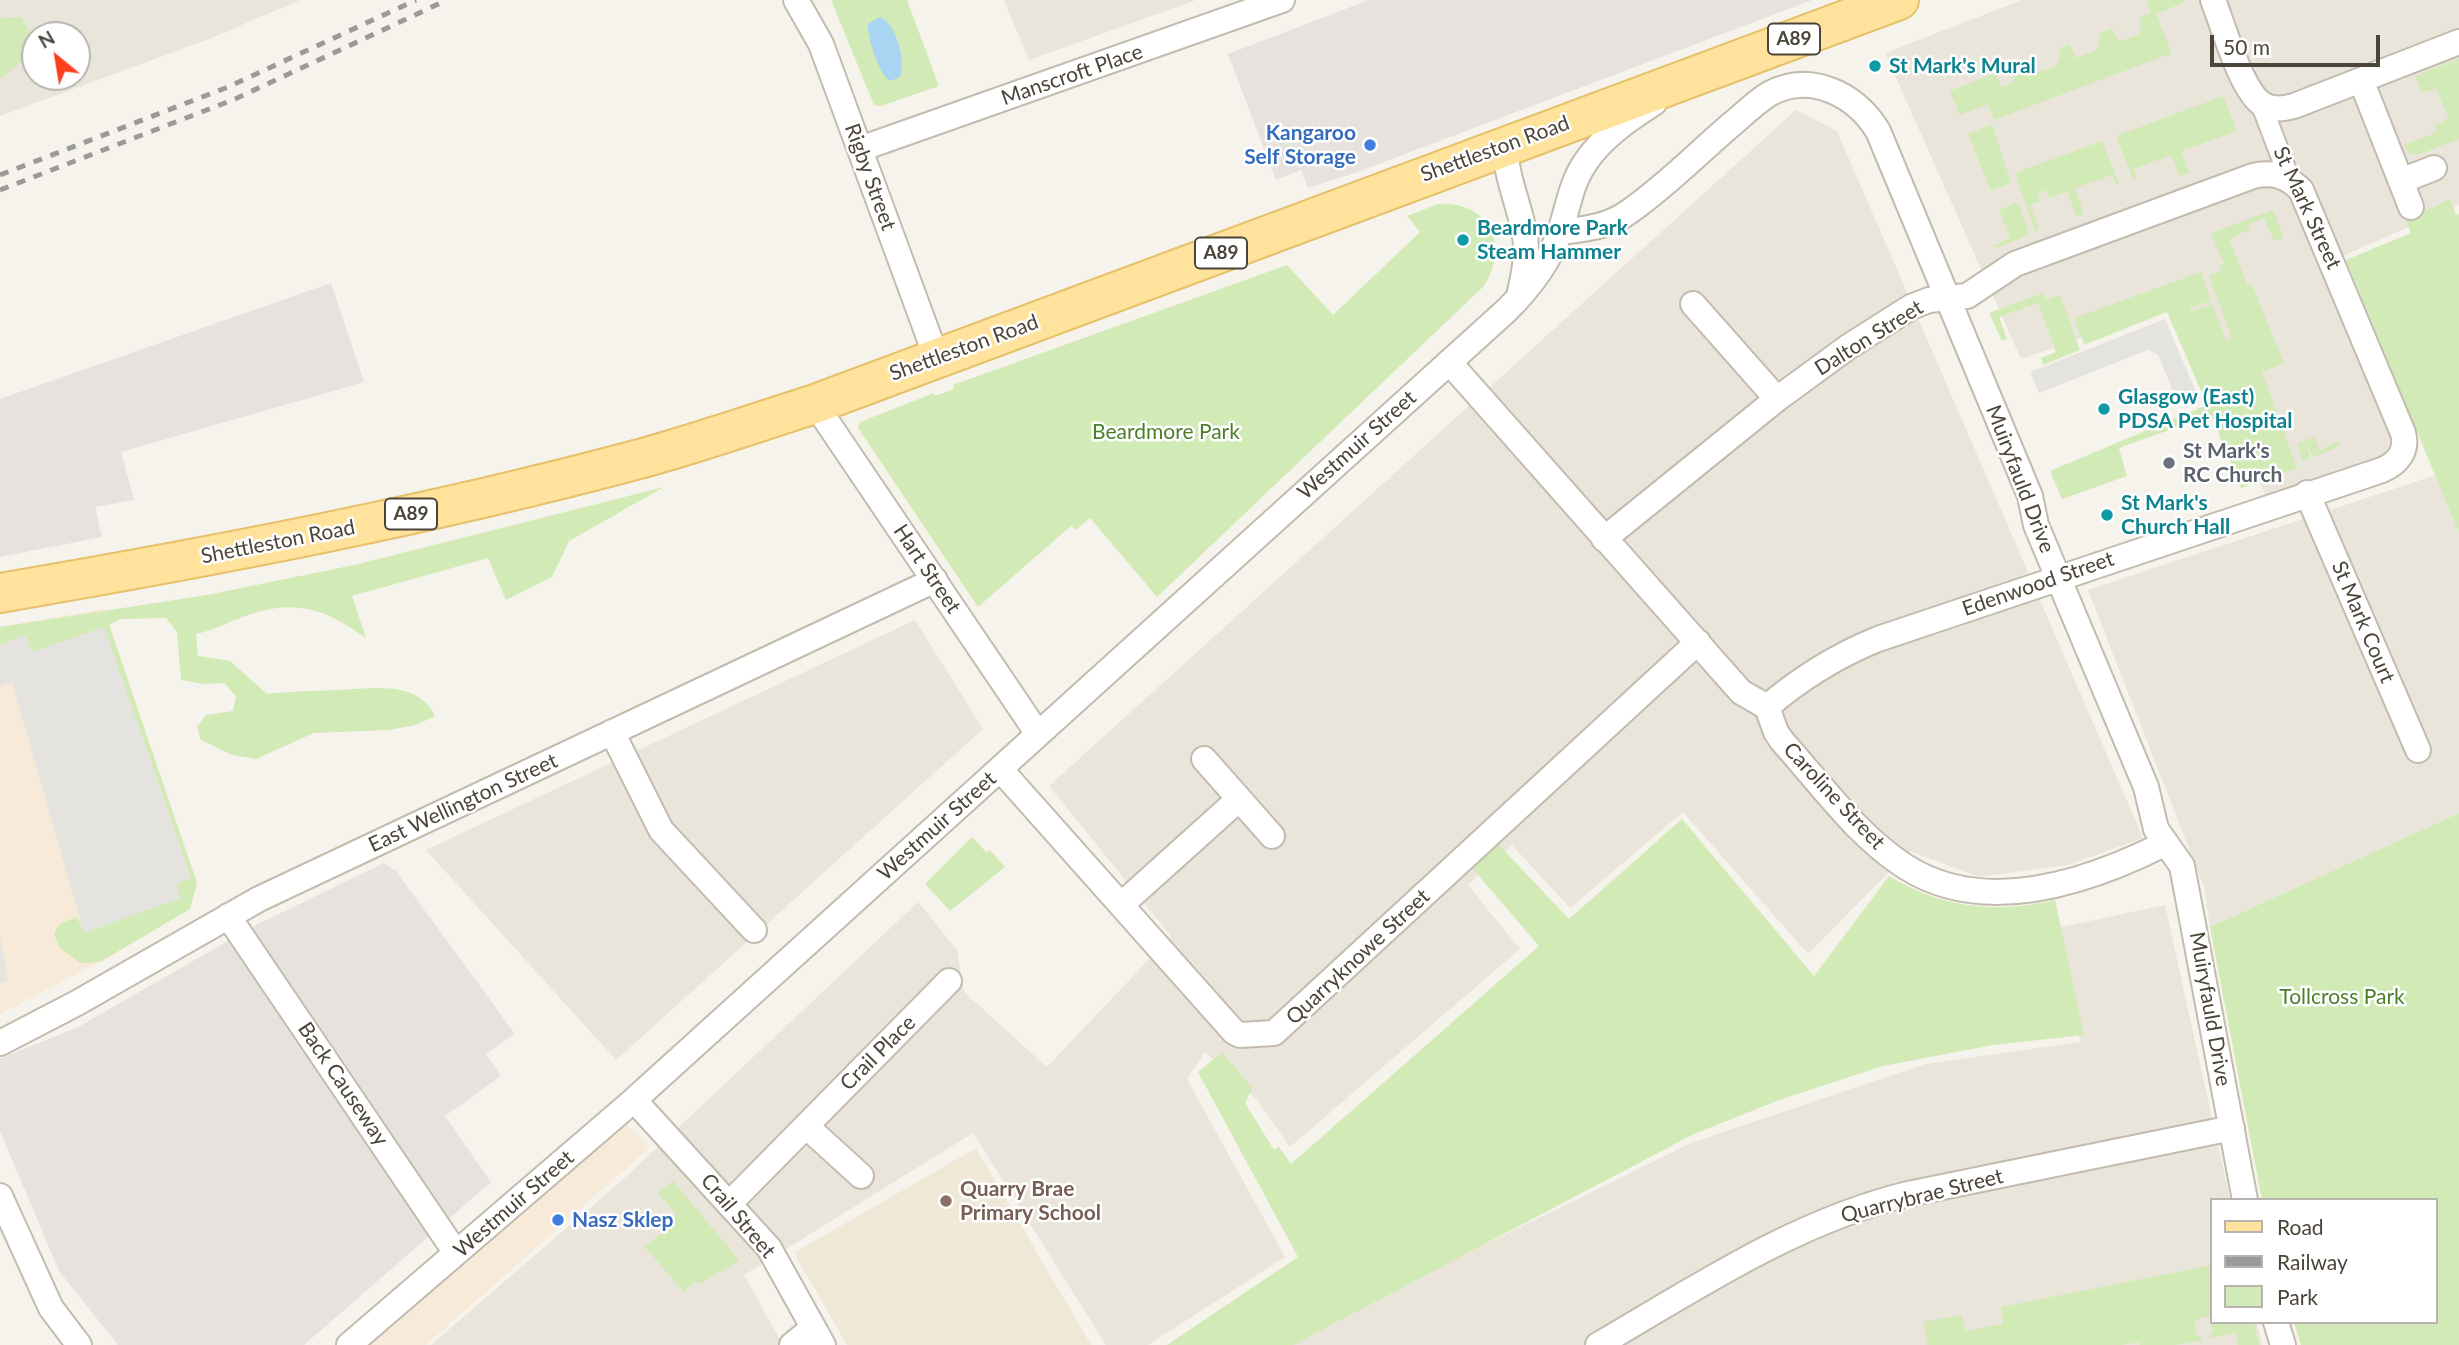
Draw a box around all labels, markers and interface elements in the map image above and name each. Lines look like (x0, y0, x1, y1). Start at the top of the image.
north arrow (21, 21, 91, 91)
scale bar (2214, 21, 2384, 65)
road number: A89 (1768, 23, 1820, 54)
text: N (34, 25, 58, 53)
text: 50 m (2223, 34, 2270, 59)
street label: Manscroft Place (998, 39, 1146, 111)
place label: St Mark's Mural (1889, 53, 2036, 79)
marker: St Mark's Mural (1867, 58, 1883, 74)
street label: Shettleston Road (1417, 110, 1573, 188)
street label: Rigby Street (839, 120, 901, 234)
place label: Kangaroo Self Storage (1244, 120, 1356, 170)
marker: Kangaroo Self Storage (1362, 137, 1378, 153)
street label: St Mark Street (2268, 143, 2346, 273)
place label: Beardmore Park Steam Hammer (1477, 215, 1628, 265)
marker: Beardmore Park Steam Hammer (1455, 232, 1471, 248)
road number: A89 (1195, 238, 1247, 268)
street label: Dalton Street (1810, 295, 1928, 381)
street label: Shettleston Road (886, 309, 1042, 387)
place label: Glasgow (East) PDSA Pet Hospital (2118, 384, 2292, 434)
street label: Westmuir Street (1293, 385, 1421, 505)
marker: Glasgow (East) PDSA Pet Hospital (2096, 401, 2112, 417)
street label: Muiryfauld Drive (1980, 402, 2060, 556)
park label: Beardmore Park (1092, 419, 1240, 445)
place label: St Mark's RC Church (2183, 438, 2282, 488)
marker: St Mark's RC Church (2161, 455, 2177, 471)
place label: St Mark's Church Hall (2121, 490, 2230, 540)
road number: A89 (385, 499, 437, 530)
marker: St Mark's Church Hall (2099, 507, 2115, 523)
street label: Shettleston Road (199, 515, 357, 569)
street label: Hart Street (888, 520, 966, 618)
street label: Edenwood Street (1959, 546, 2117, 622)
street label: St Mark Court (2326, 557, 2400, 687)
street label: Caroline Street (1778, 737, 1890, 855)
street label: East Wellington Street (365, 748, 561, 858)
street label: Westmuir Street (873, 766, 1001, 886)
street label: Quarryknowe Street (1281, 884, 1435, 1030)
street label: Muiryfauld Drive (2184, 930, 2236, 1088)
park label: Tollcross Park (2279, 984, 2405, 1010)
street label: Crail Place (835, 1010, 921, 1096)
street label: Back Causeway (292, 1017, 394, 1151)
street label: Westmuir Street (449, 1145, 579, 1263)
street label: Quarrybrae Street (1838, 1164, 2006, 1228)
street label: Crail Street (695, 1169, 781, 1263)
place label: Quarry Brae Primary School (960, 1176, 1101, 1226)
marker: Quarry Brae Primary School (938, 1193, 954, 1209)
legend (2210, 1198, 2438, 1324)
place label: Nasz Sklep (572, 1207, 674, 1233)
marker: Nasz Sklep (550, 1212, 566, 1228)
text: Road (2277, 1214, 2324, 1239)
text: Railway (2277, 1249, 2348, 1274)
text: Park (2277, 1284, 2318, 1309)

